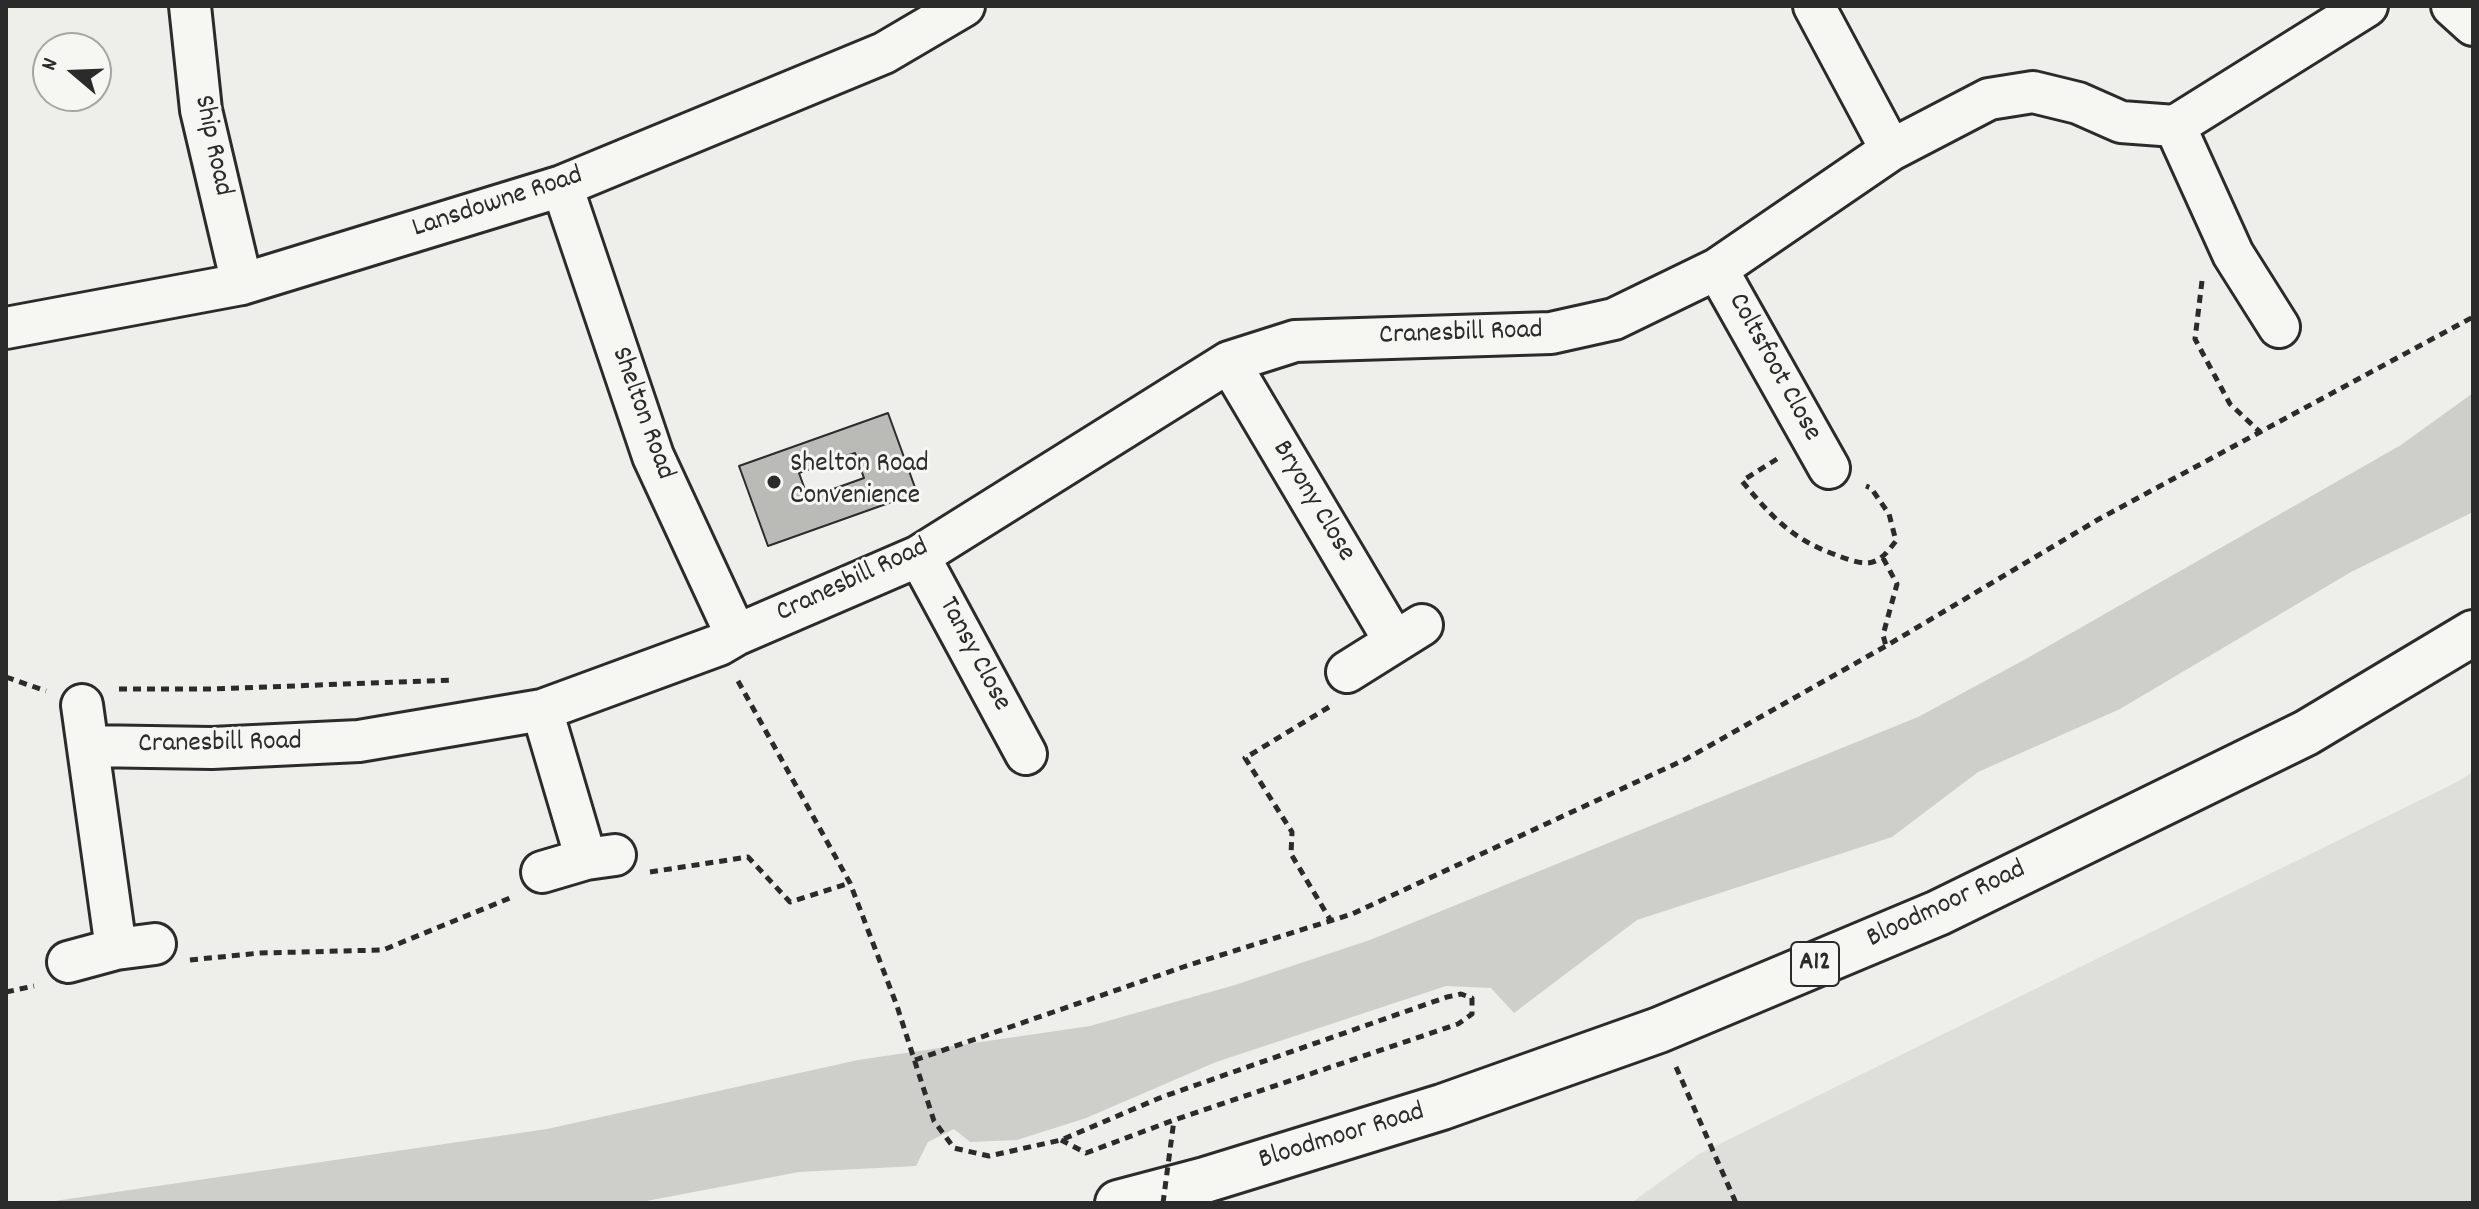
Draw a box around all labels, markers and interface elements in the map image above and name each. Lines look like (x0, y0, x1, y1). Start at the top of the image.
north arrow (32, 32, 112, 112)
text: N (34, 54, 67, 75)
street label: Ship Road (184, 93, 238, 199)
street label: Lansdowne Road (409, 161, 587, 247)
street label: Coltsfoot Close (1719, 288, 1827, 448)
street label: Cranesbill Road (1379, 315, 1543, 355)
street label: Shelton Road (602, 343, 680, 485)
street label: Bryony Close (1263, 435, 1361, 569)
place label: Shelton Road Convenience (790, 449, 929, 515)
marker: Shelton Road Convenience (765, 473, 783, 491)
street label: Cranesbill Road (772, 532, 934, 632)
street label: Tansy Close (929, 592, 1017, 718)
street label: Cranesbill Road (138, 727, 302, 763)
street label: Bloodmoor Road (1862, 855, 2032, 957)
road number: A12 (1791, 942, 1839, 986)
street label: Bloodmoor Road (1255, 1097, 1429, 1179)

